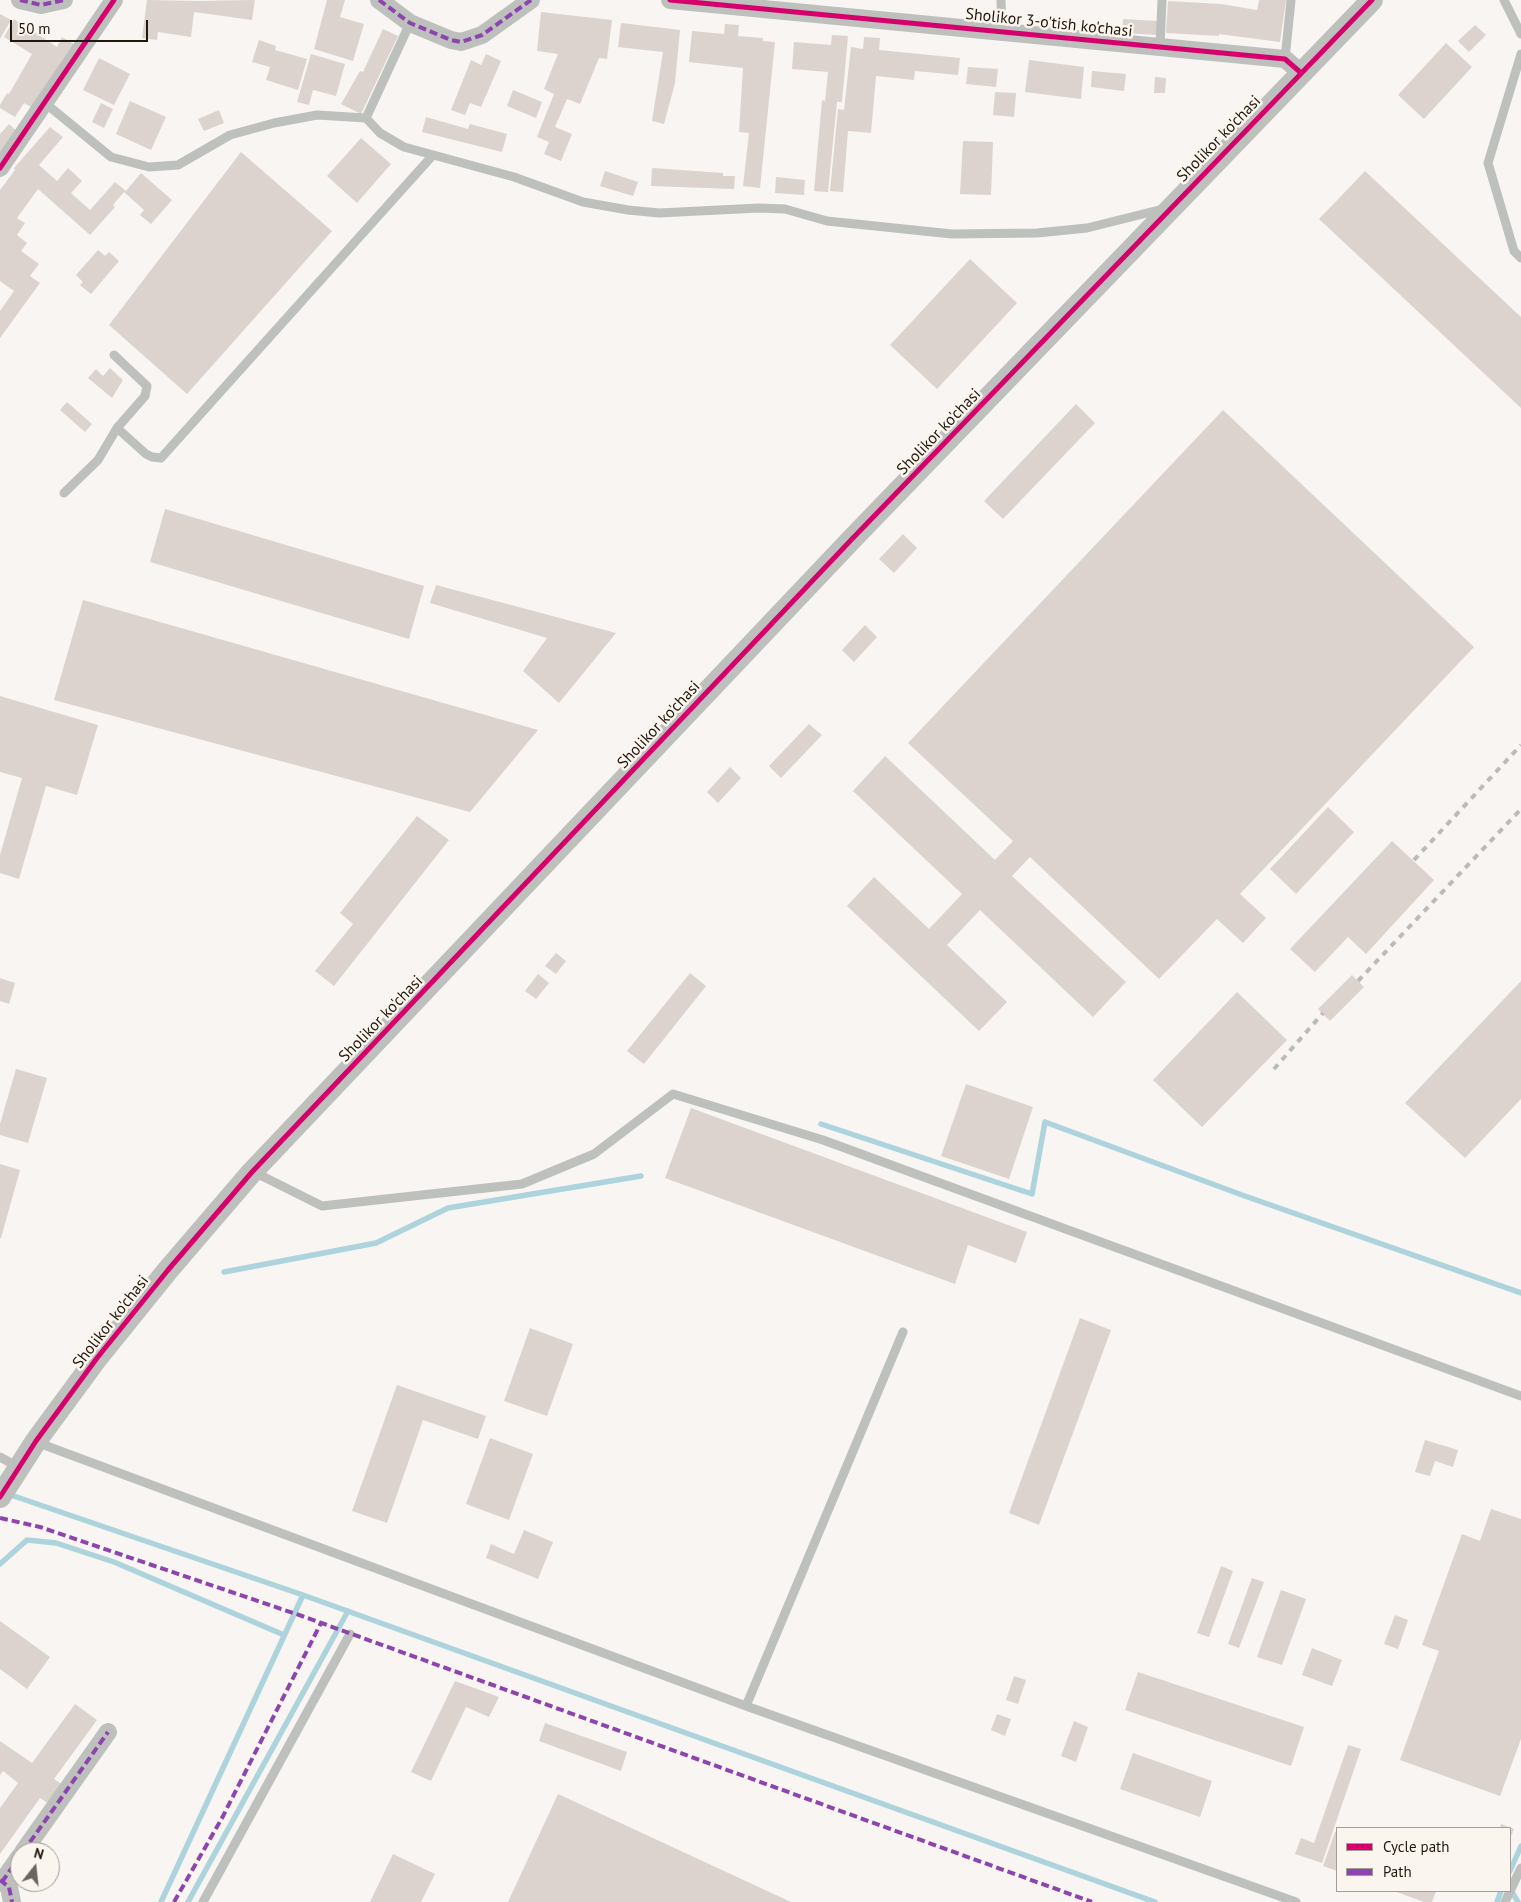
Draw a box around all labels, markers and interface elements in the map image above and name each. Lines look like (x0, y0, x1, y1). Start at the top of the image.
street label: Sholikor 3-o'tish ko'chasi (965, 5, 1133, 41)
scale bar (12, 10, 150, 42)
text: 50 m (18, 19, 51, 38)
street label: Sholikor ko'chasi (1173, 92, 1265, 186)
street label: Sholikor ko'chasi (893, 385, 985, 479)
street label: Sholikor ko'chasi (614, 677, 704, 773)
street label: Sholikor ko'chasi (335, 972, 427, 1066)
street label: Sholikor ko'chasi (69, 1272, 153, 1372)
legend (1336, 1827, 1511, 1892)
text: Cycle path (1383, 1837, 1449, 1856)
north arrow (10, 1842, 60, 1892)
text: N (32, 1844, 46, 1863)
text: Path (1383, 1862, 1412, 1881)

